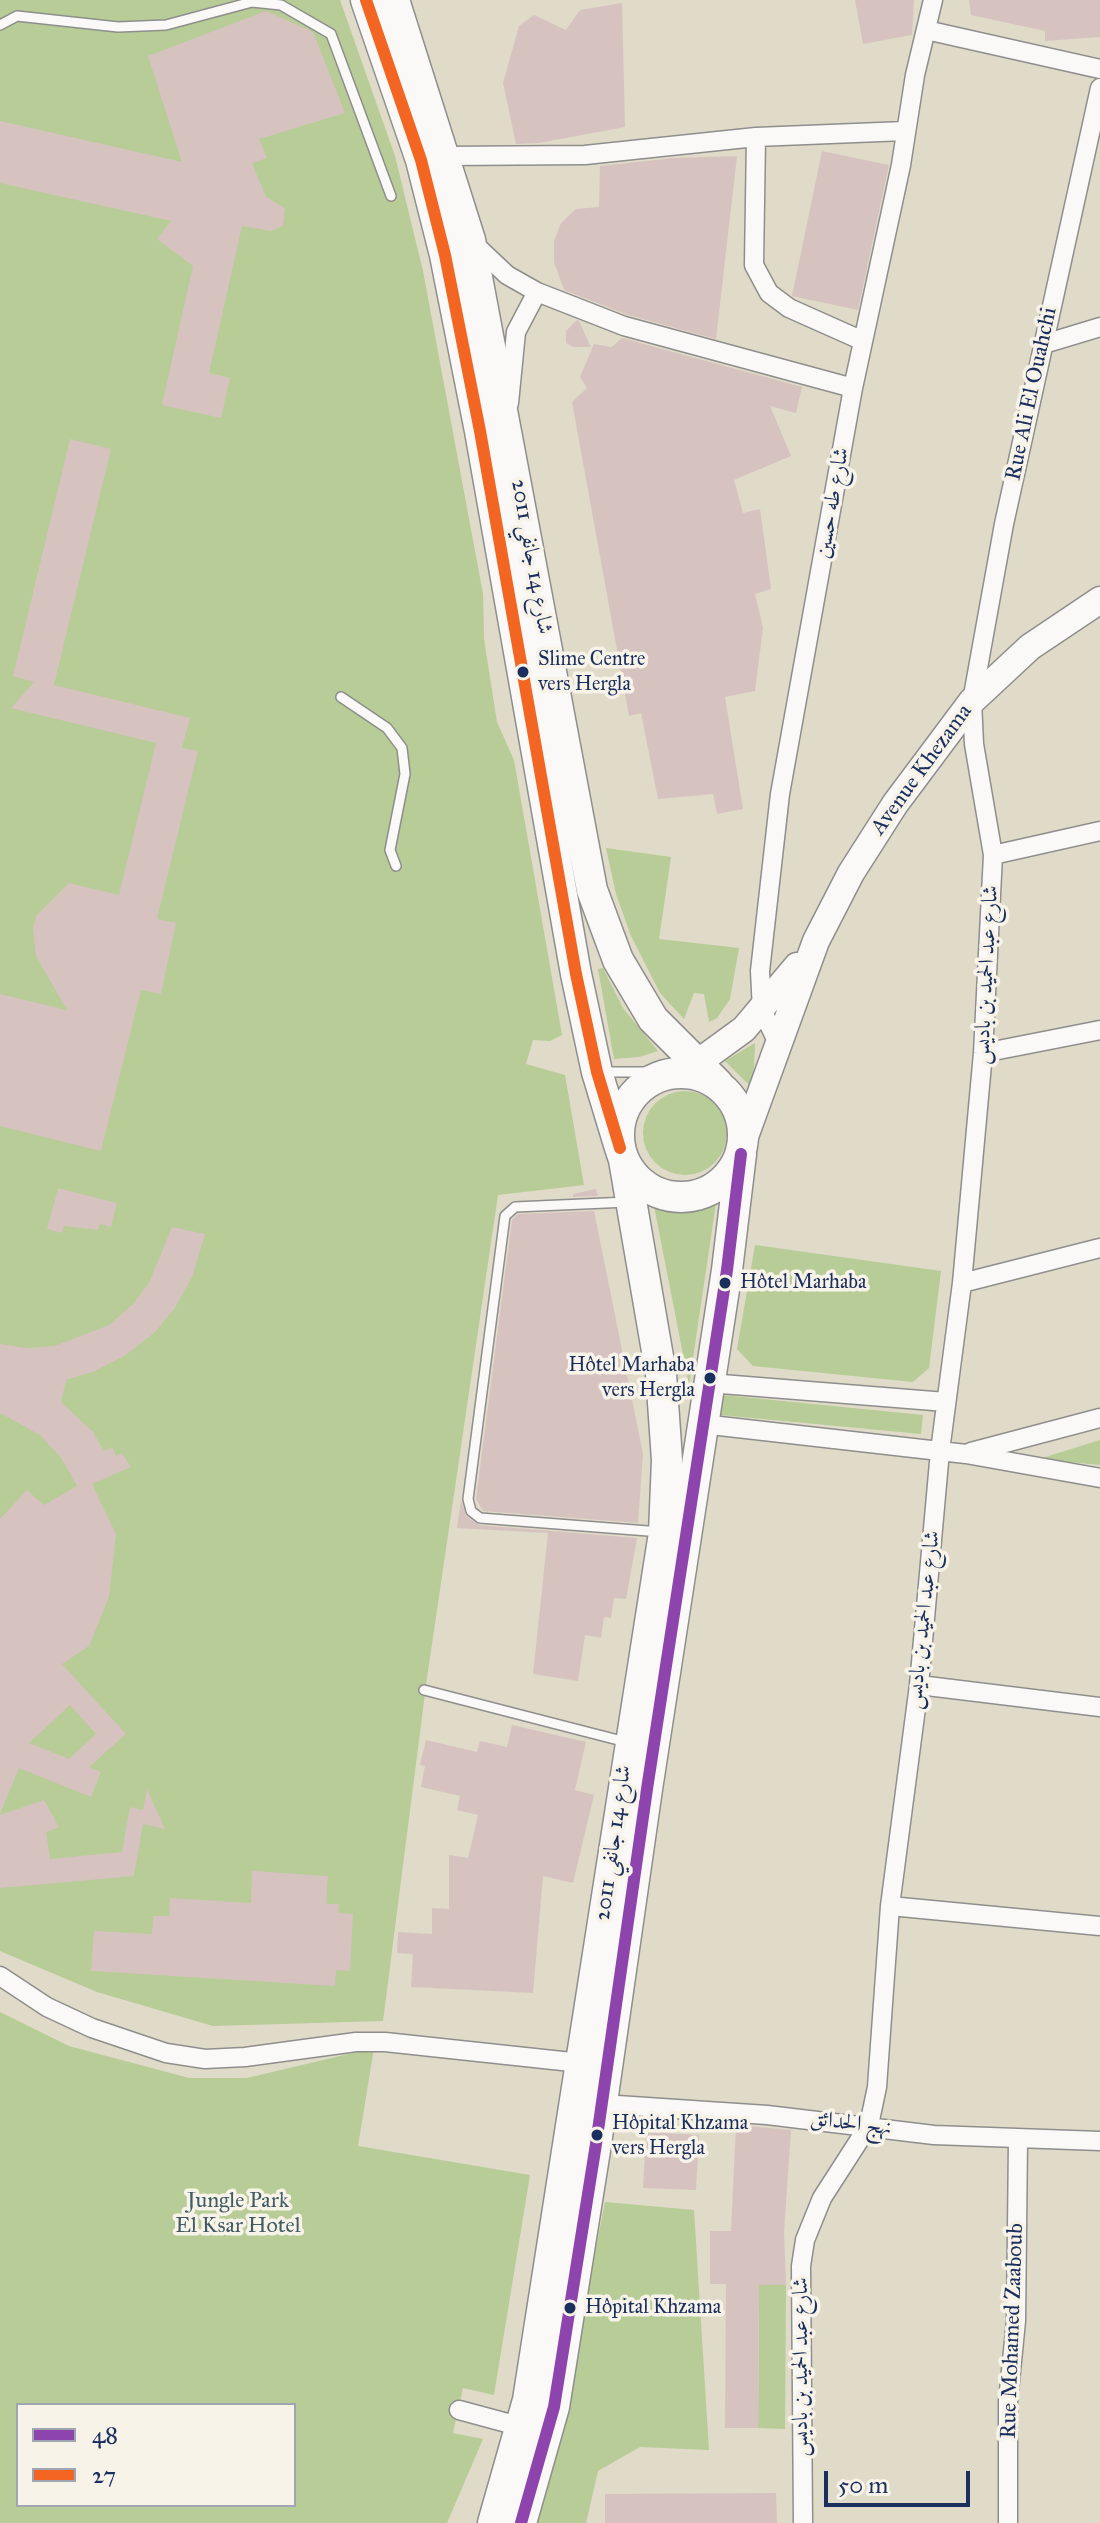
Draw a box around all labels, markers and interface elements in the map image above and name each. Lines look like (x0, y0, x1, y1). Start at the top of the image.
street label: Rue Ali El Ouahchi (1001, 305, 1063, 483)
street label: شارع طه حسين (810, 446, 856, 560)
street label: شارع 14 جانفي 2011 (504, 478, 558, 636)
place label: Slime Centre vers Hergla (538, 648, 645, 695)
marker: Slime Centre vers Hergla (515, 664, 531, 680)
street label: Avenue Khezama (866, 700, 978, 840)
street label: شارع عبد الحميد بن باديس (969, 885, 1005, 1065)
place label: Hôtel Marhaba (740, 1271, 867, 1295)
marker: Hôtel Marhaba (717, 1275, 733, 1291)
place label: Hôtel Marhaba vers Hergla (568, 1354, 695, 1401)
marker: Hôtel Marhaba vers Hergla (702, 1370, 718, 1386)
street label: شارع عبد الحميد بن باديس (901, 1529, 947, 1711)
street label: شارع 14 جانفي 2011 (590, 1764, 638, 1922)
street label: نهج الحدائق (809, 2106, 893, 2142)
place label: Hôpital Khzama vers Hergla (612, 2112, 748, 2159)
marker: Hôpital Khzama vers Hergla (589, 2127, 605, 2143)
park label: Jungle Park El Ksar Hotel (175, 2189, 301, 2240)
street label: Rue Mohamed Zaaboub (996, 2223, 1030, 2439)
street label: شارع عبد الحميد بن باديس (789, 2277, 815, 2457)
place label: Hôpital Khzama (585, 2296, 721, 2320)
marker: Hôpital Khzama (562, 2300, 578, 2316)
legend (16, 2403, 296, 2507)
text: 48 (92, 2420, 118, 2450)
scale bar (828, 2455, 974, 2505)
text: 27 (92, 2460, 116, 2490)
text: 50 m (838, 2470, 888, 2500)

